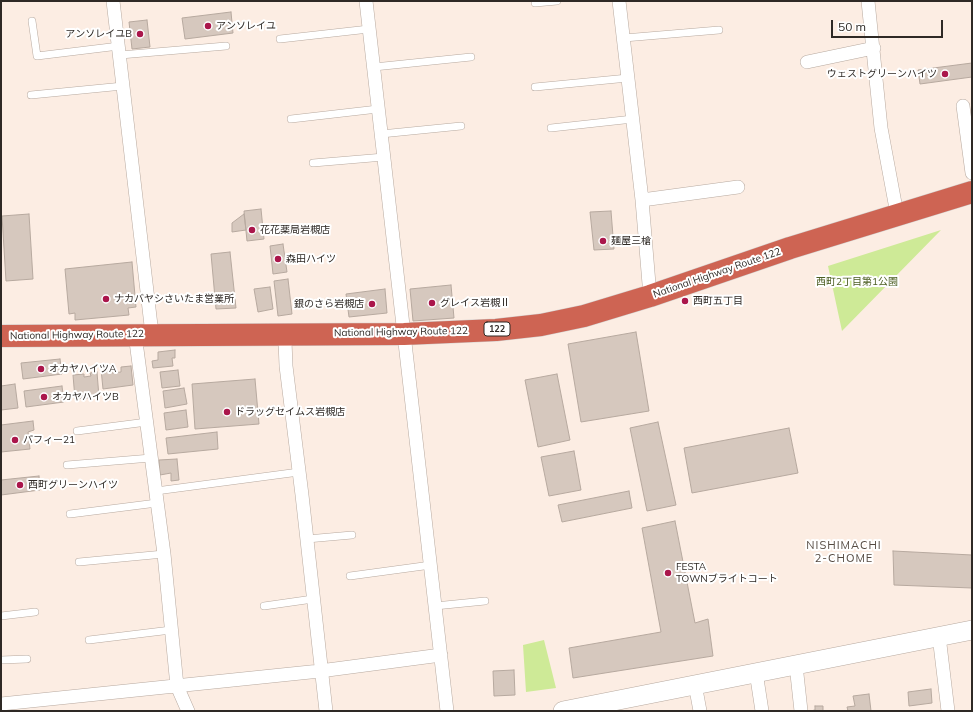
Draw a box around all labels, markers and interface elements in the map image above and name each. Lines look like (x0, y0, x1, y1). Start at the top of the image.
scale bar (833, 12, 945, 38)
text: 50 m (838, 19, 866, 34)
place label: アンソレイユ (216, 20, 276, 32)
marker: アンソレイユ (203, 21, 213, 31)
place label: アンソレイユB (65, 28, 132, 40)
marker: アンソレイユB (135, 29, 145, 39)
place label: ウェストグリーンハイツ (827, 68, 937, 80)
marker: ウェストグリーンハイツ (940, 69, 950, 79)
place label: 花花薬局岩槻店 (260, 224, 330, 236)
marker: 花花薬局岩槻店 (247, 225, 257, 235)
place label: 麺屋三槍 (611, 235, 651, 247)
marker: 麺屋三槍 (598, 236, 608, 246)
street label: National Highway Route 122 (652, 246, 782, 300)
place label: 森田ハイツ (286, 253, 336, 265)
marker: 森田ハイツ (273, 254, 283, 264)
park label: 西町2丁目第1公園 (816, 276, 898, 288)
place label: ナカバヤシさいたま営業所 (114, 293, 234, 305)
marker: ナカバヤシさいたま営業所 (101, 294, 111, 304)
place label: 西町五丁目 (693, 295, 743, 307)
marker: 西町五丁目 (680, 296, 690, 306)
place label: グレイス岩槻Ⅱ (440, 297, 510, 309)
place label: 銀のさら岩槻店 (294, 298, 364, 310)
marker: グレイス岩槻Ⅱ (427, 298, 437, 308)
marker: 銀のさら岩槻店 (367, 299, 377, 309)
road number: 122 (484, 322, 510, 336)
street label: National Highway Route 122 (334, 325, 468, 339)
street label: National Highway Route 122 (10, 328, 144, 342)
place label: オカヤハイツA (49, 363, 116, 375)
marker: オカヤハイツA (36, 364, 46, 374)
place label: オカヤハイツB (52, 391, 119, 403)
marker: オカヤハイツB (39, 392, 49, 402)
place label: ドラッグセイムス岩槻店 (235, 406, 345, 418)
marker: ドラッグセイムス岩槻店 (222, 407, 232, 417)
place label: パフィー21 (23, 434, 75, 446)
marker: パフィー21 (10, 435, 20, 445)
place label: 西町グリーンハイツ (28, 479, 118, 491)
marker: 西町グリーンハイツ (15, 480, 25, 490)
district label: NISHIMACHI 2-CHOME (806, 539, 882, 565)
place label: FESTA TOWNブライトコート (676, 561, 778, 584)
marker: FESTA TOWNブライトコート (663, 568, 673, 578)

